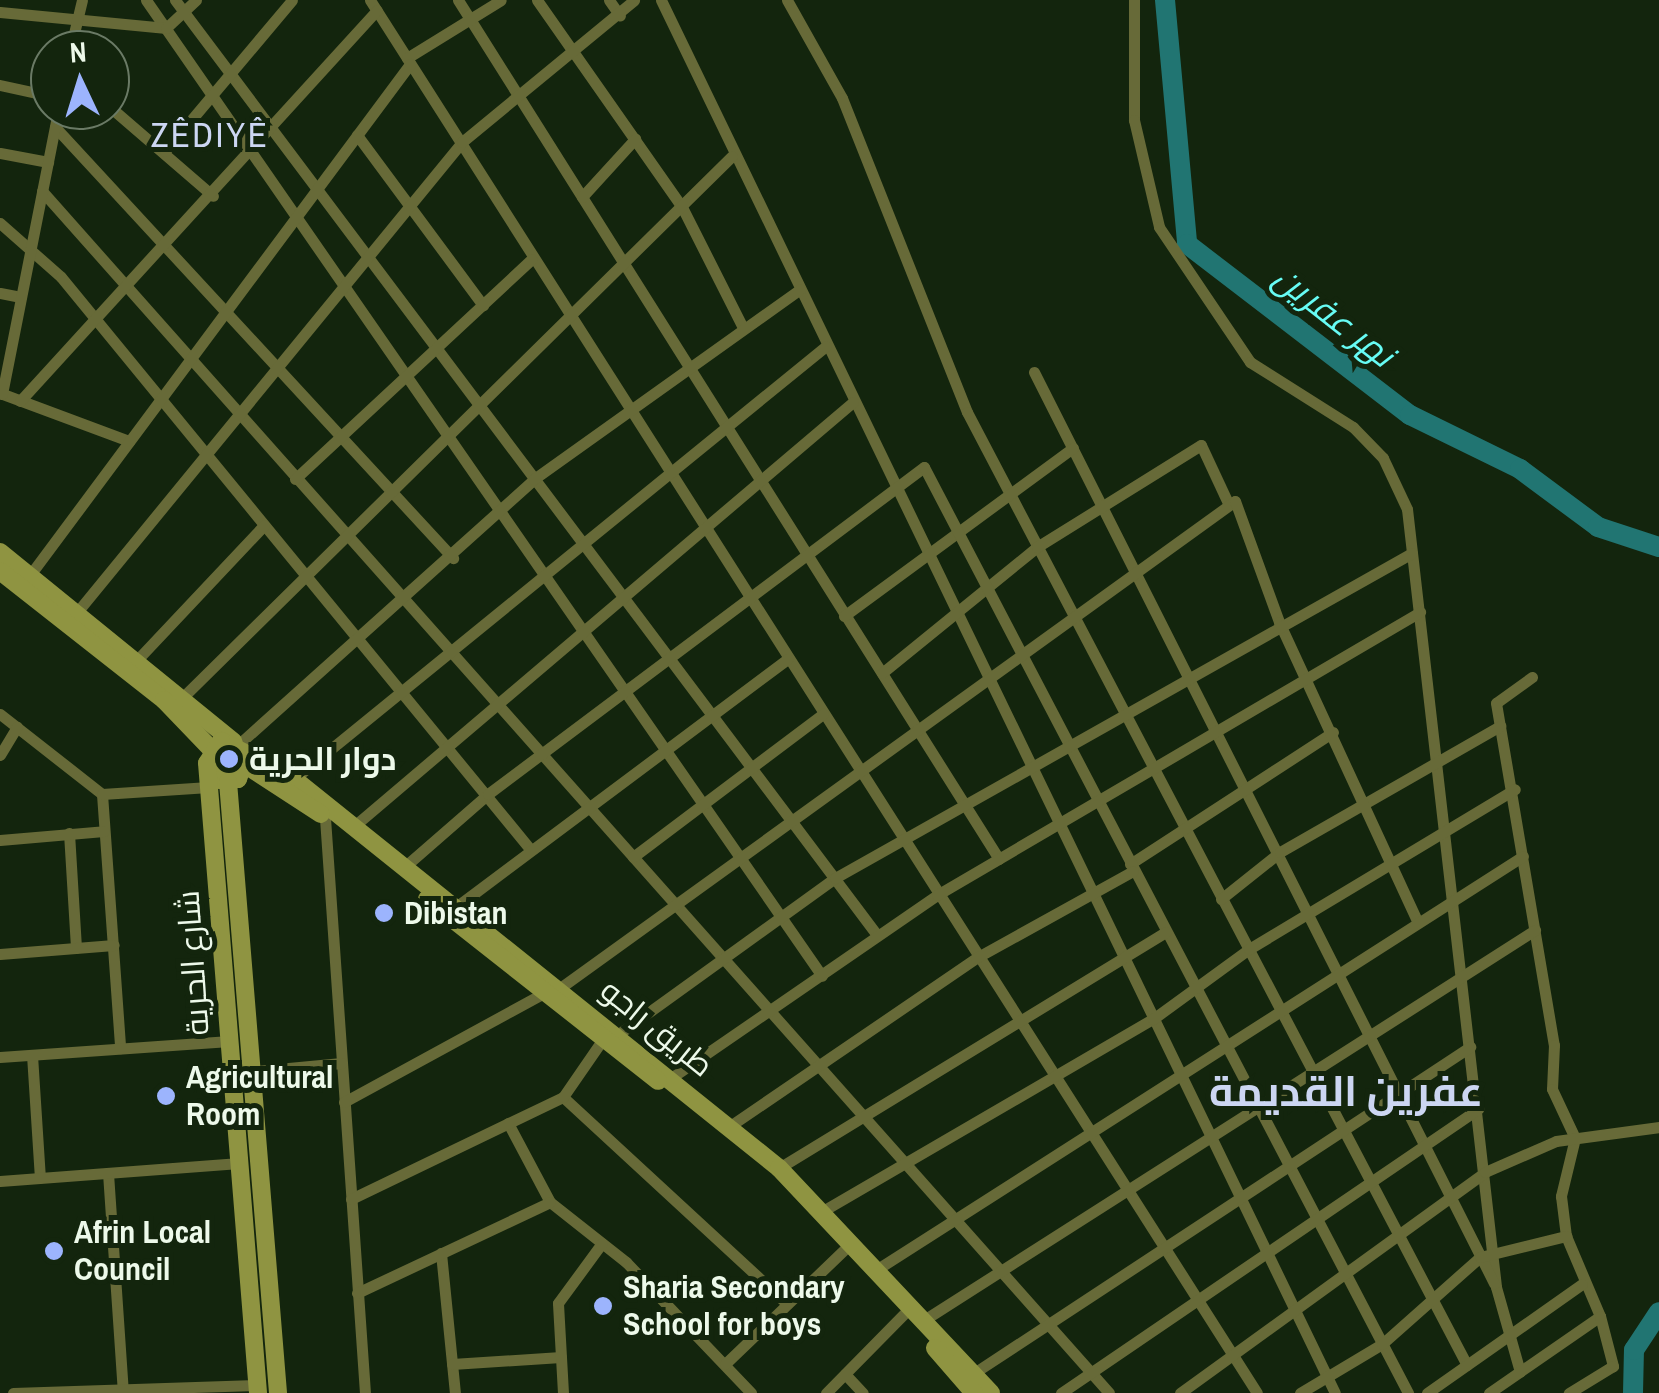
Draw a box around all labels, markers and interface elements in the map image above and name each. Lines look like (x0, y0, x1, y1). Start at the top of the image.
north arrow (30, 30, 130, 130)
text: N (68, 33, 88, 72)
district label: ZÊDIYÊ (151, 114, 269, 156)
water label: نهر عفرين (1265, 256, 1403, 376)
place label: دوار الحرية (249, 740, 396, 778)
marker: دوار الحرية (218, 748, 240, 770)
street label: شارع الحرية (169, 889, 217, 1037)
place label: Dibistan (404, 894, 508, 932)
marker: Dibistan (373, 902, 395, 924)
street label: طريق راجو (593, 971, 721, 1085)
place label: Agricultural Room (186, 1059, 333, 1134)
district label: عفرين القديمة (1209, 1066, 1483, 1116)
marker: Agricultural Room (155, 1085, 177, 1107)
place label: Afrin Local Council (74, 1214, 211, 1289)
marker: Afrin Local Council (43, 1240, 65, 1262)
place label: Sharia Secondary School for boys (623, 1269, 845, 1344)
marker: Sharia Secondary School for boys (592, 1295, 614, 1317)

